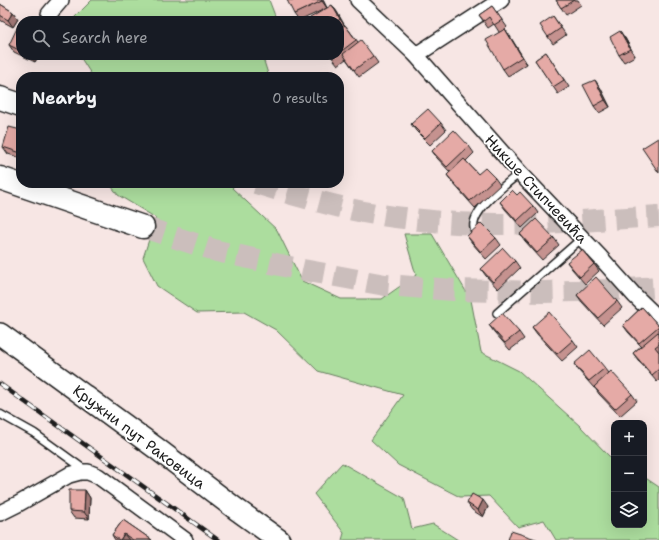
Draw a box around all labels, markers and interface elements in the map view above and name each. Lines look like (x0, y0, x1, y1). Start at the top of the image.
search box (16, 16, 344, 60)
icon: search (30, 27, 52, 49)
text: Search here (62, 28, 148, 48)
text: Nearby (32, 87, 97, 109)
text: 0 results (272, 90, 328, 107)
street label: Никше Стипчевића (480, 130, 592, 248)
street label: Кружни пут Раковица (69, 381, 210, 494)
map controls (611, 420, 647, 528)
button: + (611, 420, 647, 456)
button: − (611, 456, 647, 492)
button: layers (611, 492, 647, 528)

